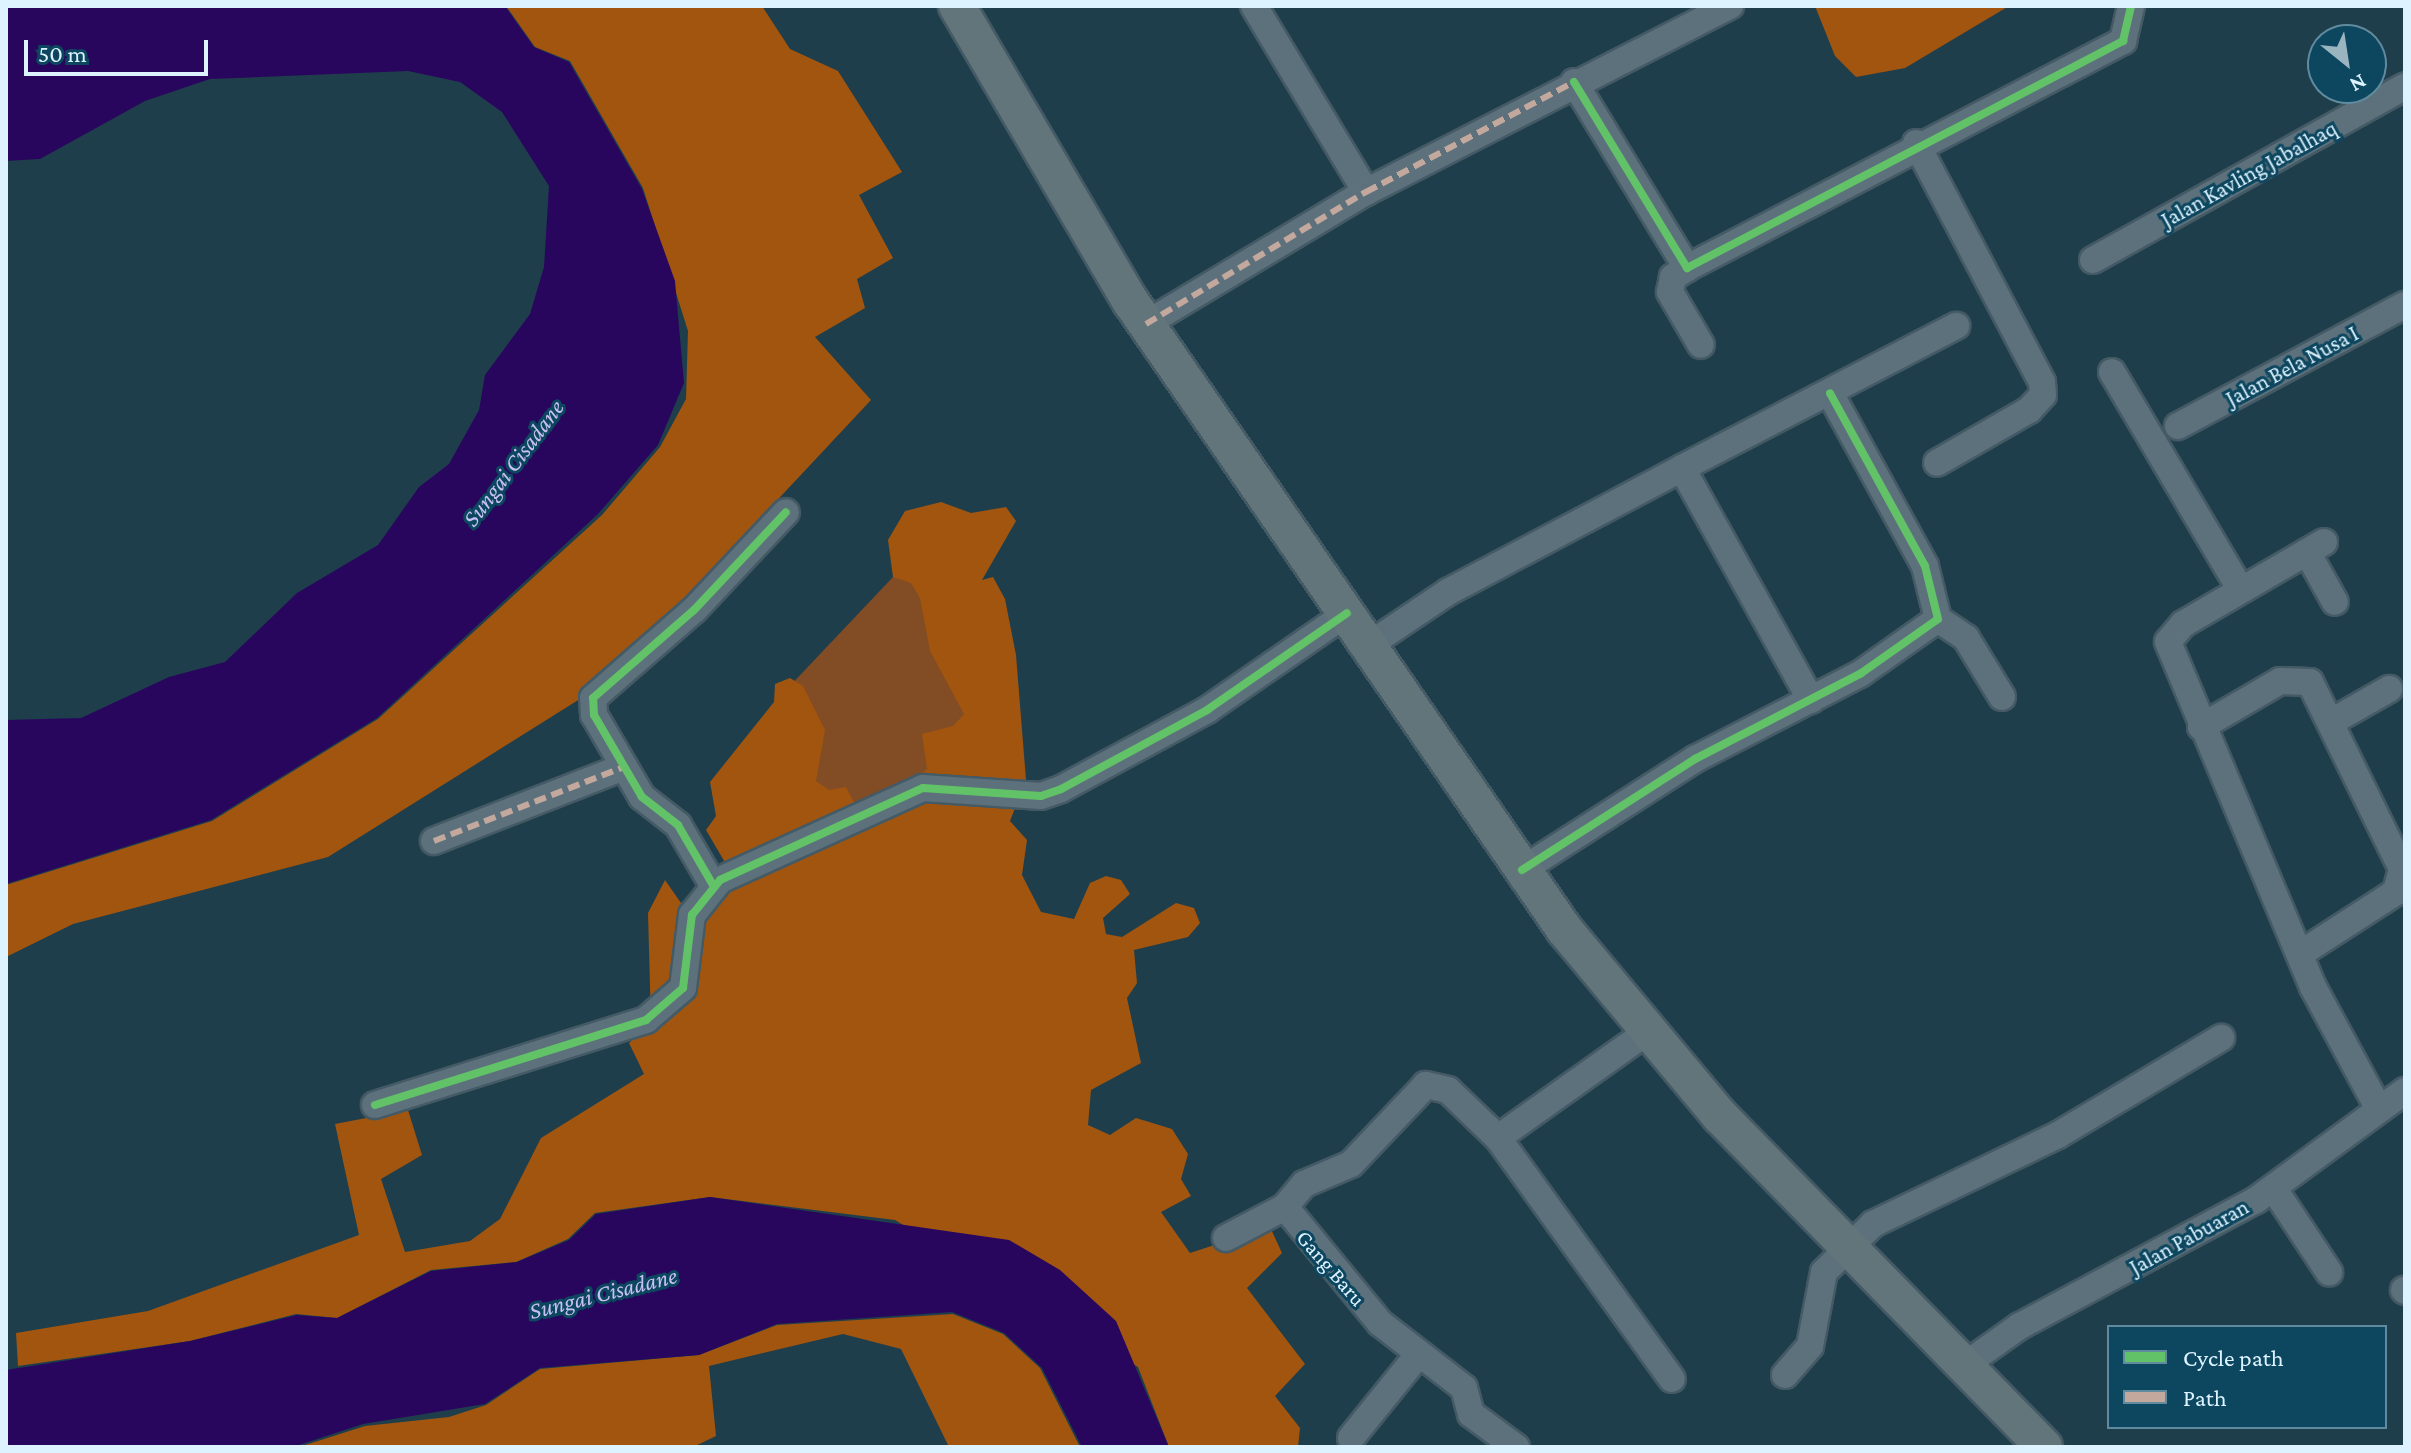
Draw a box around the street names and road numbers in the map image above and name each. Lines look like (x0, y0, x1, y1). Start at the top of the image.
street label: Jalan Kavling Jabalhaq (2157, 115, 2341, 233)
street label: Jalan Bela Nusa I (2221, 320, 2363, 412)
street label: Jalan Pabuaran (2125, 1193, 2253, 1281)
street label: Gang Baru (1291, 1224, 1371, 1312)

